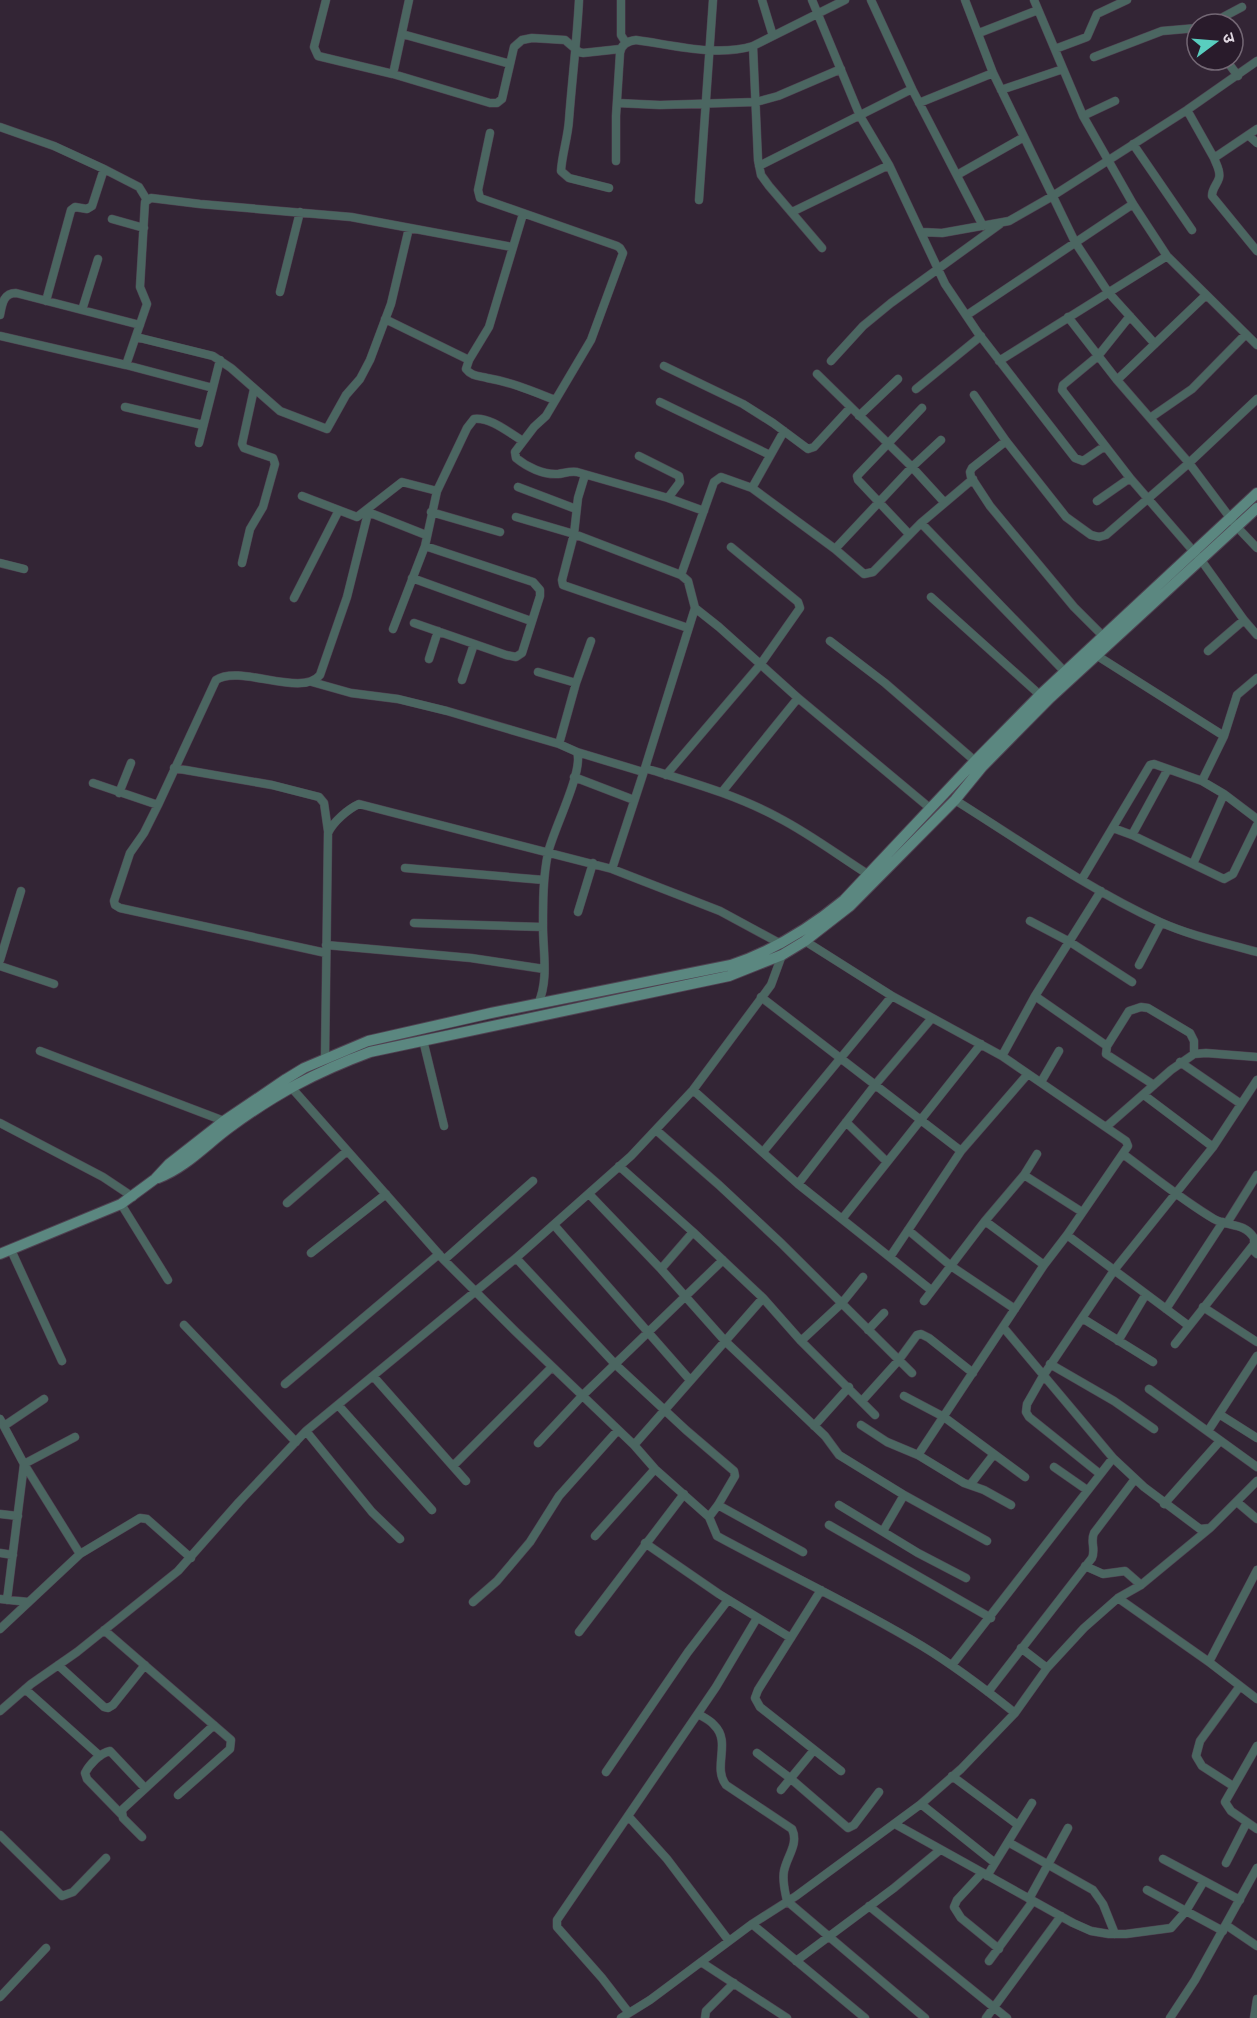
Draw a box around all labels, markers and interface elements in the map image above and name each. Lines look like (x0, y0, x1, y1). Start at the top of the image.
north arrow (1185, 12, 1245, 72)
text: उ (1219, 31, 1240, 46)

